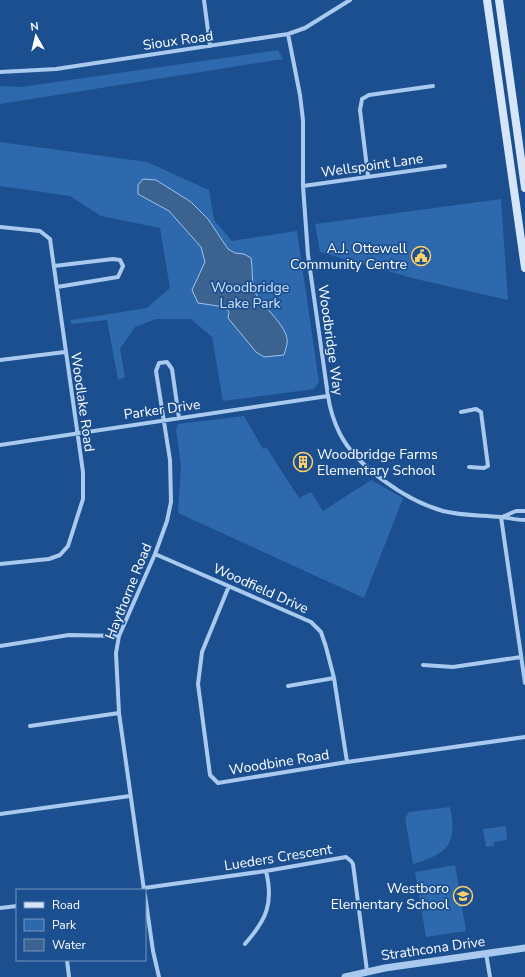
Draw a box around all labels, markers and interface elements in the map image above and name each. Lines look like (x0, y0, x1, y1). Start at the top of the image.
north arrow (16, 16, 56, 56)
text: N (30, 19, 40, 35)
street label: Sioux Road (142, 26, 215, 55)
street label: Wellspoint Lane (320, 149, 424, 182)
place label: A.J. Ottewell Community Centre (290, 239, 408, 274)
public building icon: A.J. Ottewell Community Centre (410, 245, 432, 267)
park label: Woodbridge Lake Park (211, 278, 289, 313)
street label: Woodbridge Way (313, 284, 348, 397)
street label: Woodlake Road (66, 351, 99, 453)
street label: Parker Drive (123, 395, 202, 424)
place label: Woodbridge Farms Elementary School (317, 445, 438, 480)
building icon: Woodbridge Farms Elementary School (292, 451, 314, 473)
street label: Haythorne Road (100, 540, 156, 642)
street label: Woodfield Drive (210, 559, 312, 618)
street label: Woodbine Road (228, 745, 331, 780)
street label: Lueders Crescent (223, 840, 333, 875)
place label: Westboro Elementary School (331, 879, 450, 914)
school or university icon: Westboro Elementary School (452, 885, 474, 907)
legend (16, 889, 146, 961)
text: Road (52, 897, 80, 913)
text: Park (52, 917, 77, 933)
street label: Strathcona Drive (380, 932, 486, 965)
text: Water (52, 937, 86, 953)

